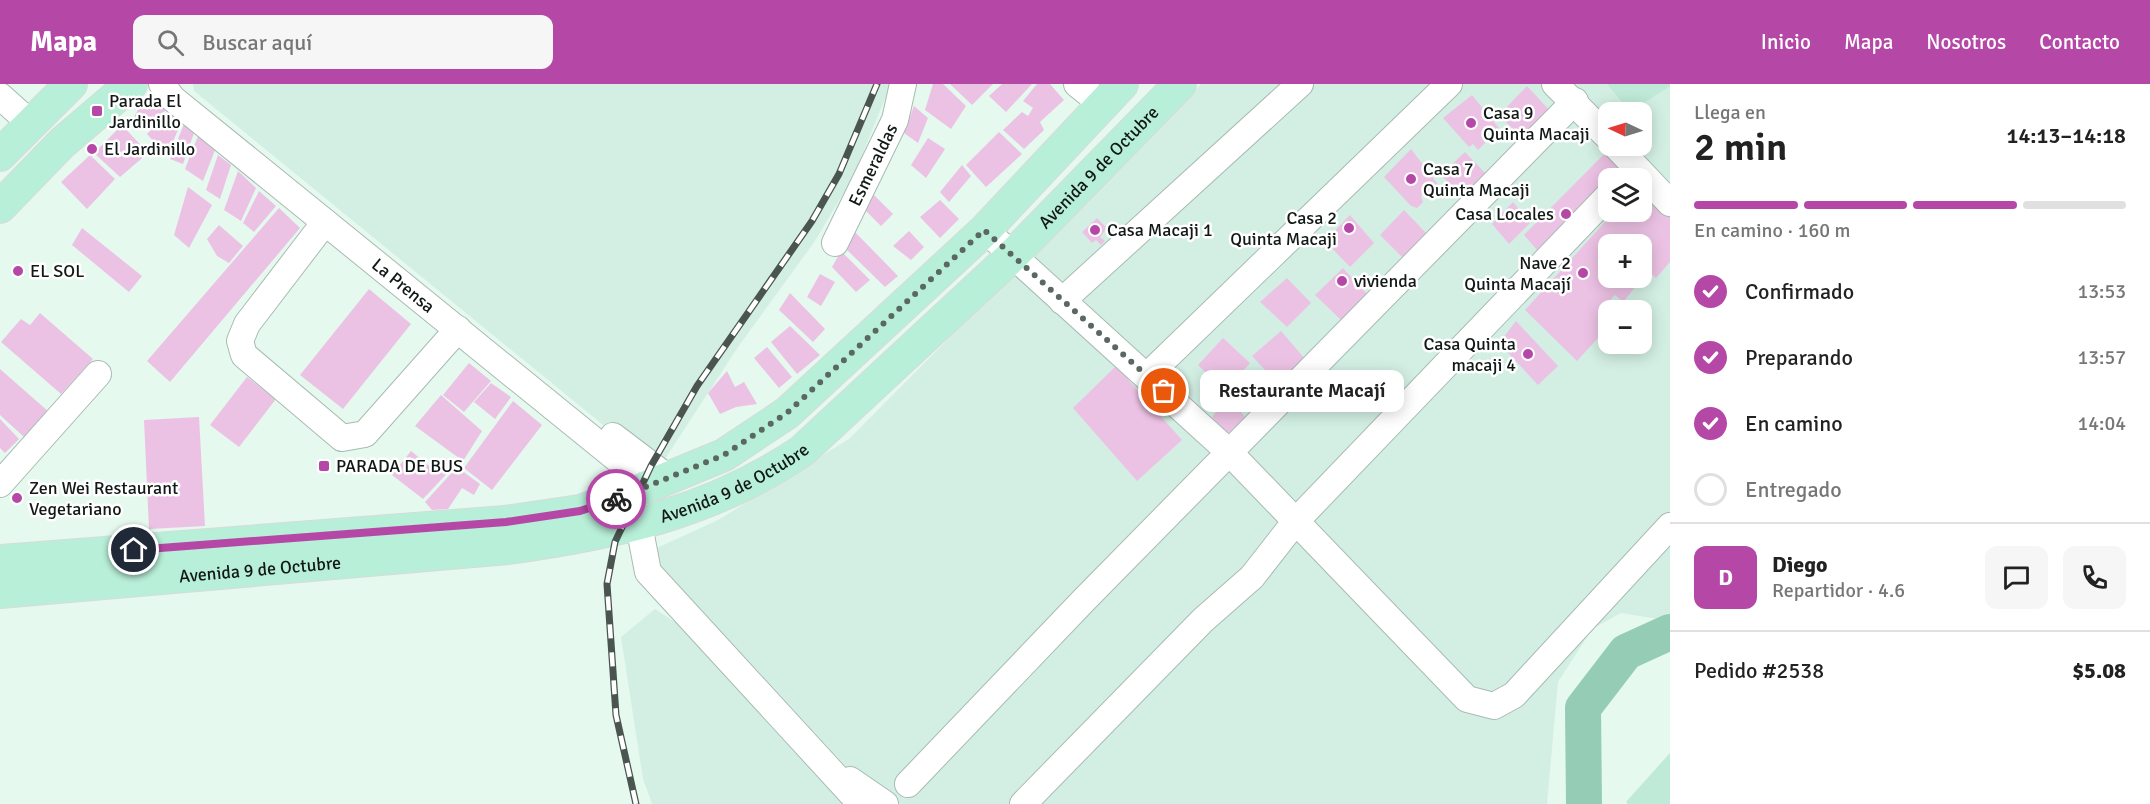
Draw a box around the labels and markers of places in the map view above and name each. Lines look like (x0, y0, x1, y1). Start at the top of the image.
place label: Parada El Jardinillo (109, 90, 182, 133)
place label: Casa 9 Quinta Macaji (1483, 102, 1590, 145)
marker: Parada El Jardinillo (90, 104, 104, 118)
marker: Casa 9 Quinta Macaji (1464, 116, 1478, 130)
place label: El Jardinillo (104, 138, 195, 160)
marker: El Jardinillo (85, 142, 99, 156)
place label: Casa 7 Quinta Macaji (1423, 158, 1530, 201)
marker: Casa 7 Quinta Macaji (1404, 172, 1418, 186)
place label: Casa Locales (1455, 203, 1554, 225)
place label: Casa 2 Quinta Macaji (1230, 207, 1337, 250)
marker: Casa Locales (1559, 207, 1573, 221)
place label: Casa Macaji 1 (1107, 219, 1213, 241)
marker: Casa 2 Quinta Macaji (1342, 221, 1356, 235)
marker: Casa Macaji 1 (1088, 223, 1102, 237)
place label: Nave 2 Quinta Macají (1464, 252, 1571, 295)
place label: EL SOL (30, 260, 84, 282)
marker: EL SOL (11, 264, 25, 278)
marker: Nave 2 Quinta Macají (1576, 266, 1590, 280)
place label: vivienda (1354, 270, 1417, 292)
marker: vivienda (1335, 274, 1349, 288)
place label: Casa Quinta macaji 4 (1424, 333, 1516, 376)
marker: Casa Quinta macaji 4 (1521, 347, 1535, 361)
pin (1138, 365, 1189, 416)
callout: Restaurante Macají (1200, 370, 1404, 412)
place label: PARADA DE BUS (336, 455, 463, 477)
marker: PARADA DE BUS (317, 459, 331, 473)
place label: Zen Wei Restaurant Vegetariano (29, 477, 178, 520)
marker: Zen Wei Restaurant Vegetariano (10, 491, 24, 505)
pin (108, 524, 159, 575)

